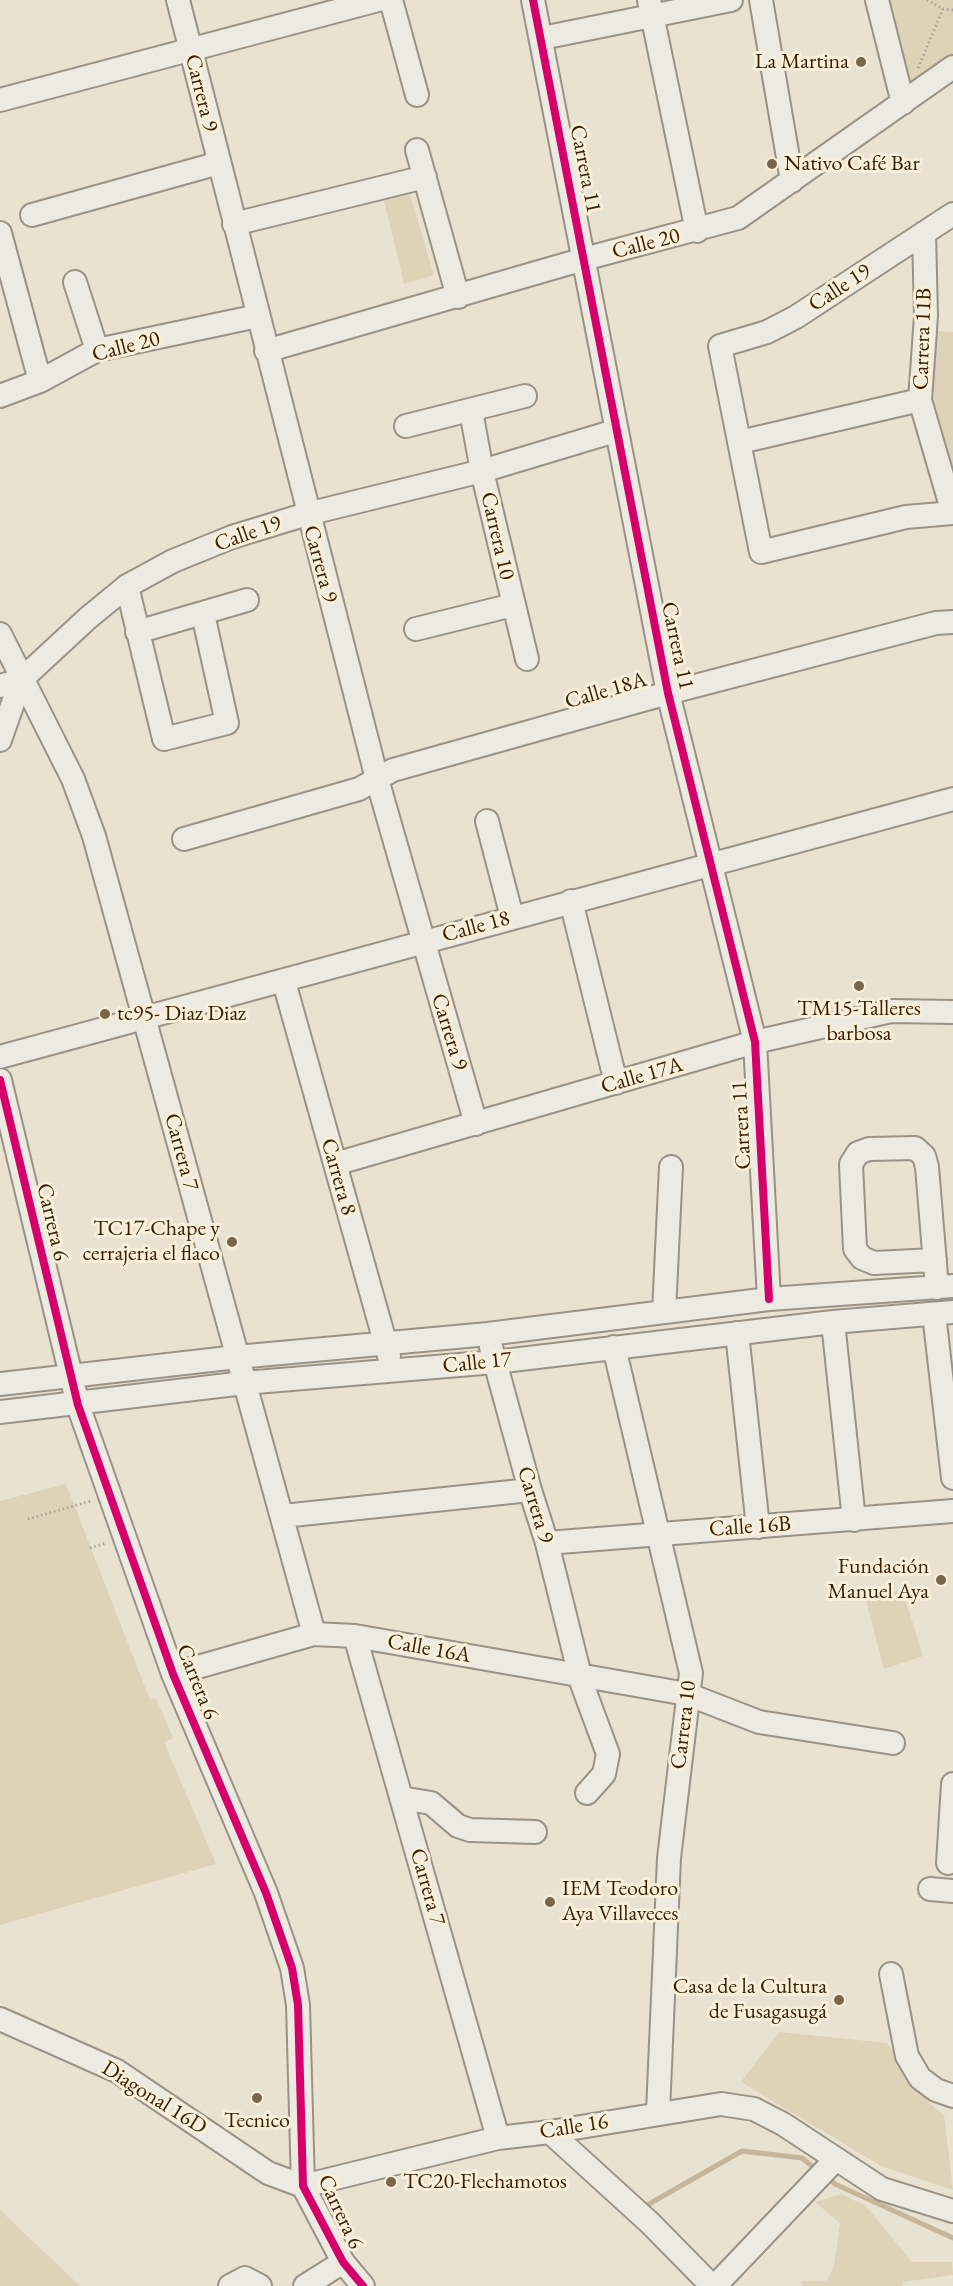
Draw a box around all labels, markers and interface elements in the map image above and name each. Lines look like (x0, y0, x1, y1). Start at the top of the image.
place label: La Martina (755, 49, 849, 75)
street label: Carrera 9 (179, 52, 223, 134)
marker: La Martina (854, 55, 868, 69)
street label: Carrera 11 (564, 123, 606, 215)
place label: Nativo Café Bar (784, 151, 920, 177)
marker: Nativo Café Bar (765, 157, 779, 171)
street label: Calle 20 (609, 223, 683, 265)
street label: Calle 19 (804, 258, 876, 318)
street label: Carrera 11B (908, 287, 938, 391)
street label: Calle 20 (89, 326, 163, 368)
street label: Carrera 10 (474, 490, 520, 582)
street label: Calle 19 (211, 510, 285, 558)
street label: Carrera 9 (297, 523, 343, 605)
street label: Carrera 11 (655, 600, 699, 692)
street label: Calle 18A (562, 667, 650, 715)
street label: Calle 18 (439, 905, 513, 949)
marker: TM15-Talleres barbosa (852, 979, 866, 993)
street label: Carrera 9 (425, 990, 473, 1074)
place label: TM15-Talleres barbosa (797, 996, 921, 1048)
place label: tc95- Diaz Diaz (117, 1001, 246, 1027)
marker: tc95- Diaz Diaz (98, 1007, 112, 1021)
street label: Calle 17A (598, 1052, 686, 1100)
street label: Carrera 11 (726, 1080, 758, 1170)
street label: Carrera 7 (158, 1111, 204, 1193)
street label: Carrera 8 (314, 1136, 362, 1218)
street label: Carrera 6 (30, 1181, 74, 1263)
place label: TC17-Chape y cerrajeria el flaco (83, 1216, 220, 1268)
marker: TC17-Chape y cerrajeria el flaco (225, 1235, 239, 1249)
street label: Calle 17 (441, 1346, 513, 1380)
street label: Carrera 9 (511, 1463, 559, 1547)
street label: Calle 16B (708, 1511, 792, 1543)
place label: Fundación Manuel Aya (828, 1554, 929, 1606)
marker: Fundación Manuel Aya (934, 1573, 948, 1587)
street label: Calle 16A (385, 1629, 473, 1669)
street label: Carrera 6 (170, 1641, 224, 1723)
street label: Carrera 10 (665, 1679, 703, 1771)
street label: Carrera 7 (403, 1846, 451, 1928)
place label: IEM Teodoro Aya Villaveces (562, 1876, 678, 1928)
marker: IEM Teodoro Aya Villaveces (543, 1895, 557, 1909)
place label: Casa de la Cultura de Fusagasugá (673, 1974, 827, 2026)
marker: Casa de la Cultura de Fusagasugá (832, 1993, 846, 2007)
street label: Diagonal 16D (97, 2055, 211, 2141)
marker: Tecnico (250, 2091, 264, 2105)
place label: Tecnico (224, 2108, 290, 2134)
street label: Calle 16 (538, 2109, 610, 2145)
place label: TC20-Flechamotos (403, 2169, 567, 2195)
street label: Carrera 6 (311, 2171, 369, 2253)
marker: TC20-Flechamotos (384, 2175, 398, 2189)

